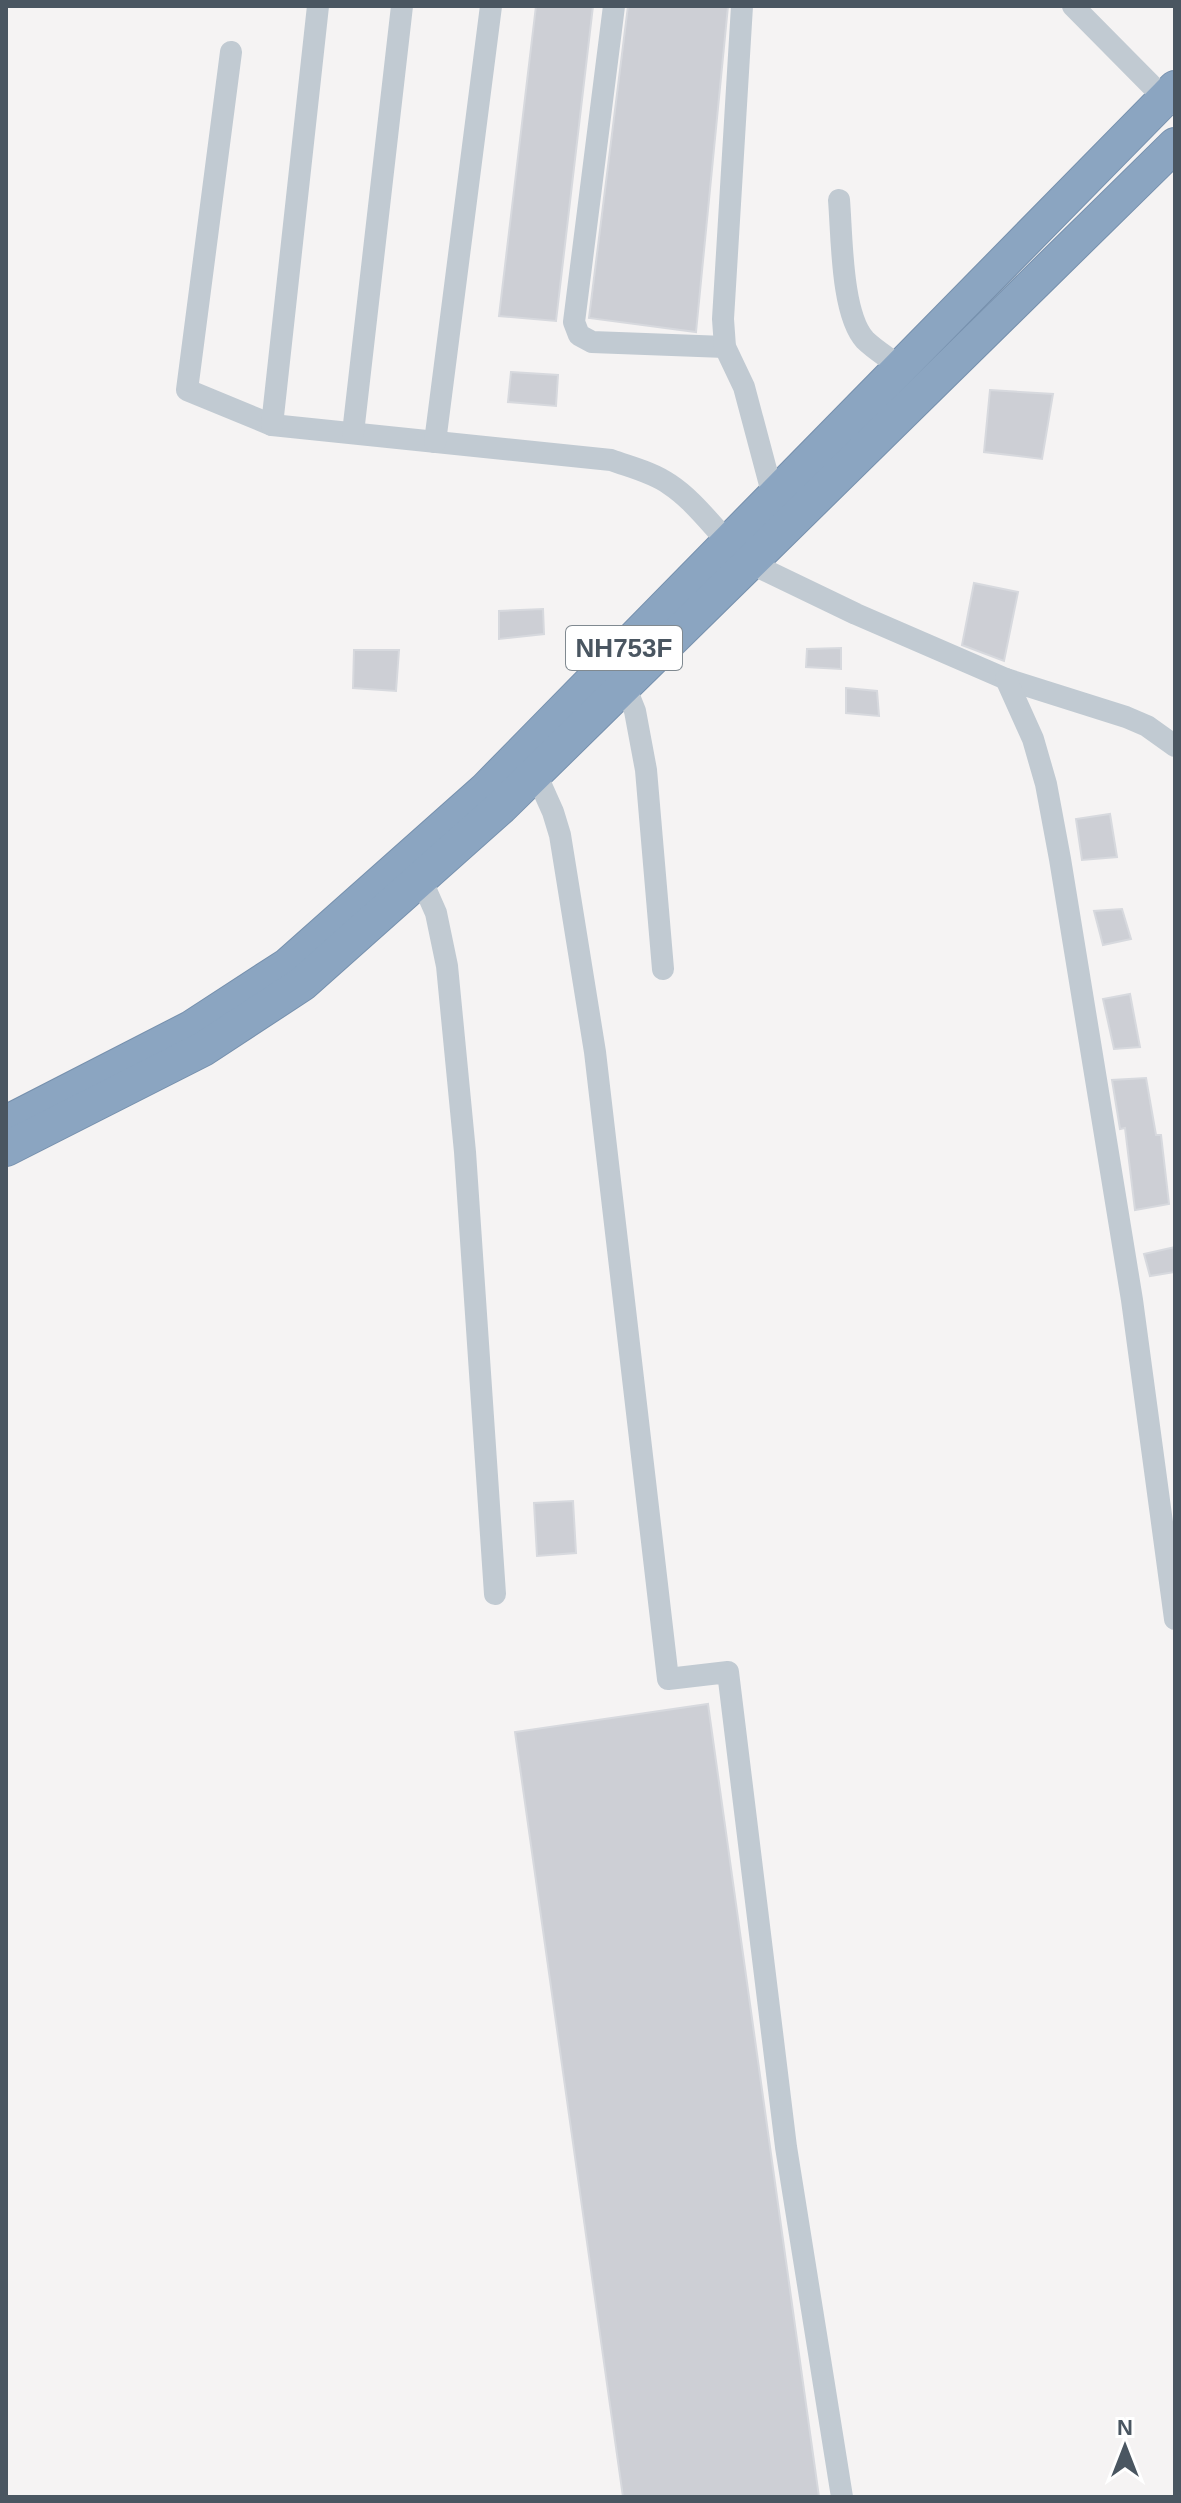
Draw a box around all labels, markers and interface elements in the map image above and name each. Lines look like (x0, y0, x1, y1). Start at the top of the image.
road number: NH753F (566, 626, 682, 670)
north arrow (1085, 2407, 1165, 2487)
text: N (1117, 2415, 1133, 2440)

